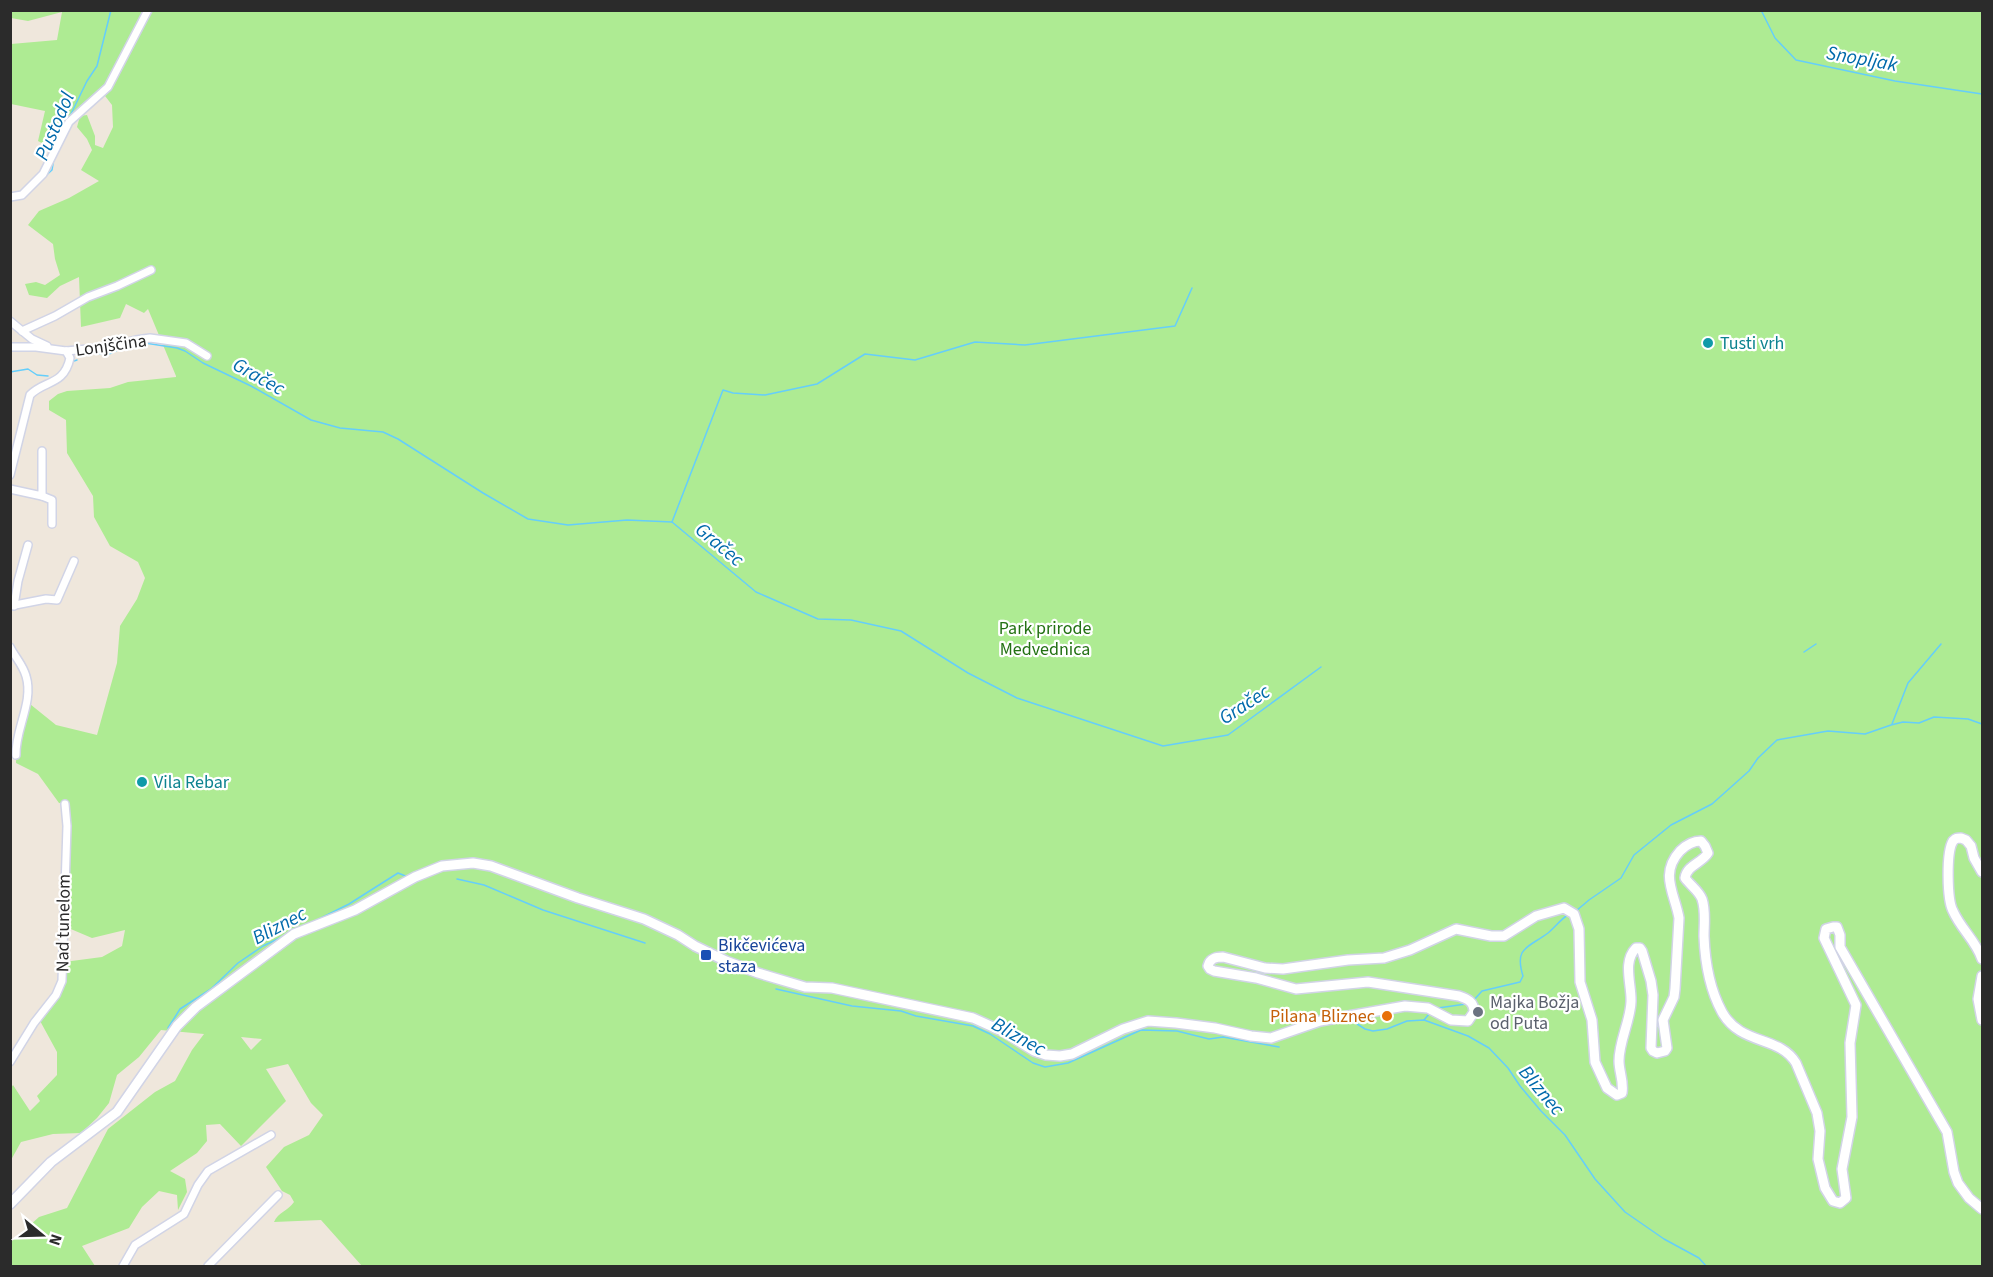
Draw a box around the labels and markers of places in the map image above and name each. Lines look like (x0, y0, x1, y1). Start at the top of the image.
place label: Tusti vrh (1720, 331, 1784, 356)
marker: Tusti vrh (1701, 336, 1715, 350)
place label: Vila Rebar (154, 770, 230, 795)
marker: Vila Rebar (135, 775, 149, 789)
place label: Bikčevićeva staza (718, 933, 805, 979)
marker: Bikčevićeva staza (699, 948, 713, 962)
place label: Majka Božja od Puta (1490, 990, 1579, 1036)
place label: Pilana Bliznec (1270, 1004, 1375, 1029)
marker: Majka Božja od Puta (1471, 1005, 1485, 1019)
marker: Pilana Bliznec (1380, 1009, 1394, 1023)

